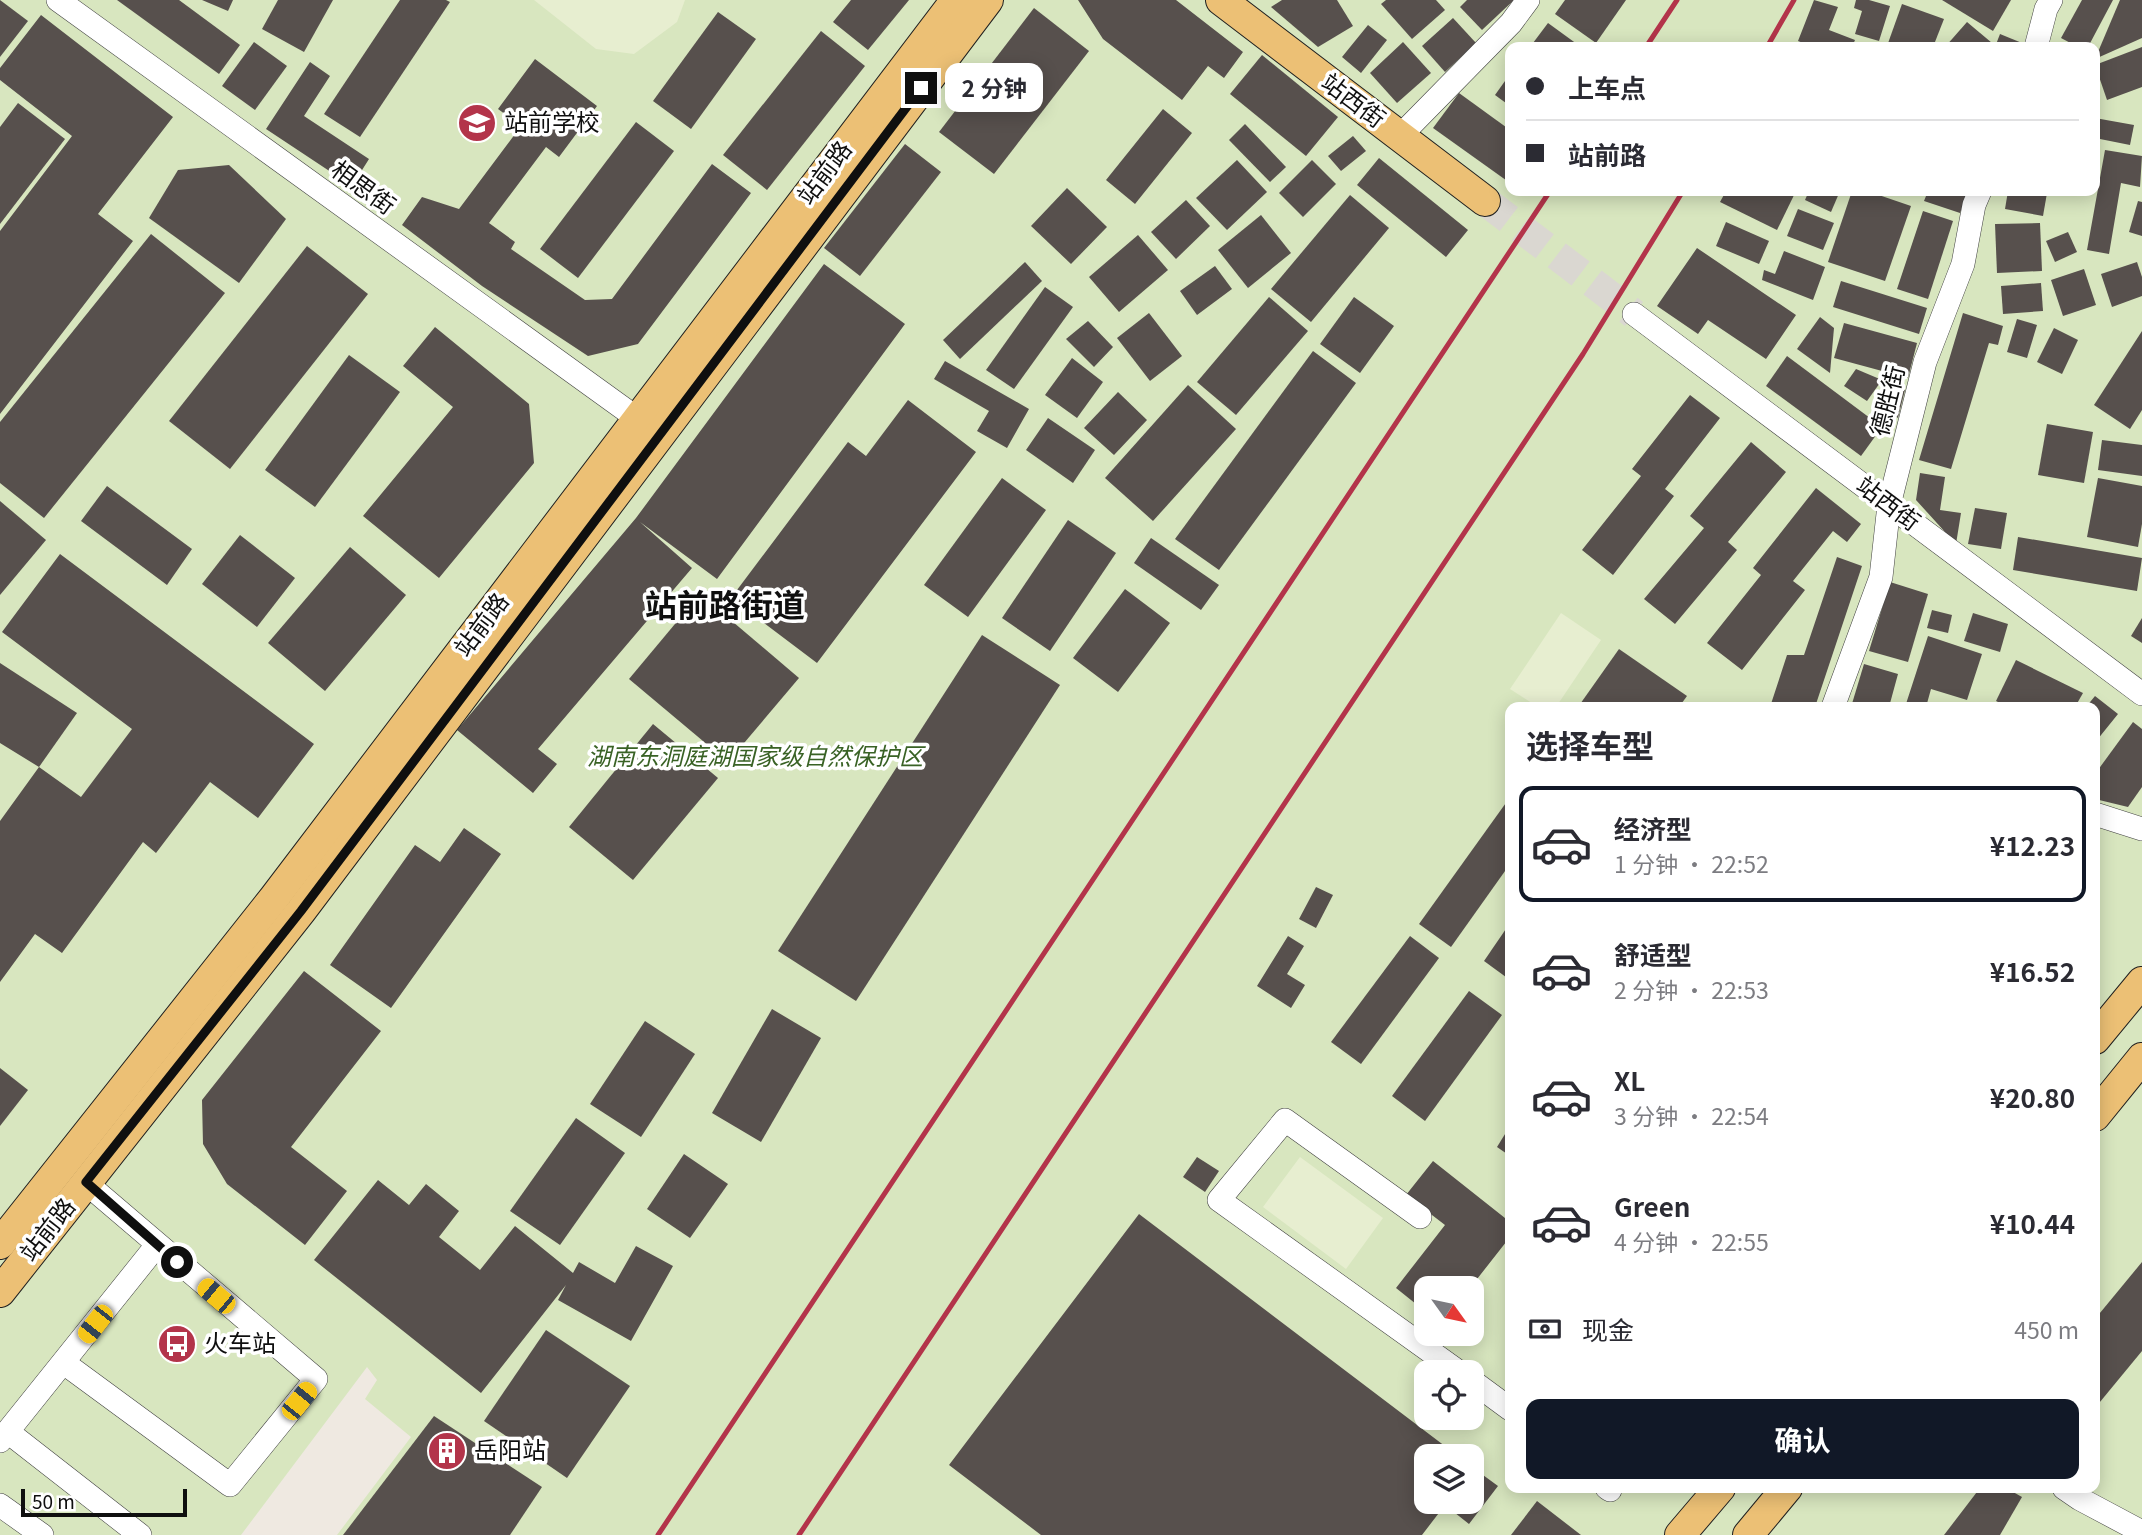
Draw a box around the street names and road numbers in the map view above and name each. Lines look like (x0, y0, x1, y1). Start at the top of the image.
street label: 站西街 (1315, 63, 1394, 135)
street label: 站前路 (787, 132, 859, 211)
street label: 相思街 (325, 151, 404, 221)
street label: 德胜街 (1860, 361, 1911, 440)
street label: 站西街 (1850, 466, 1929, 538)
street label: 站前路 (444, 584, 516, 663)
street label: 站前路 (10, 1189, 82, 1268)

